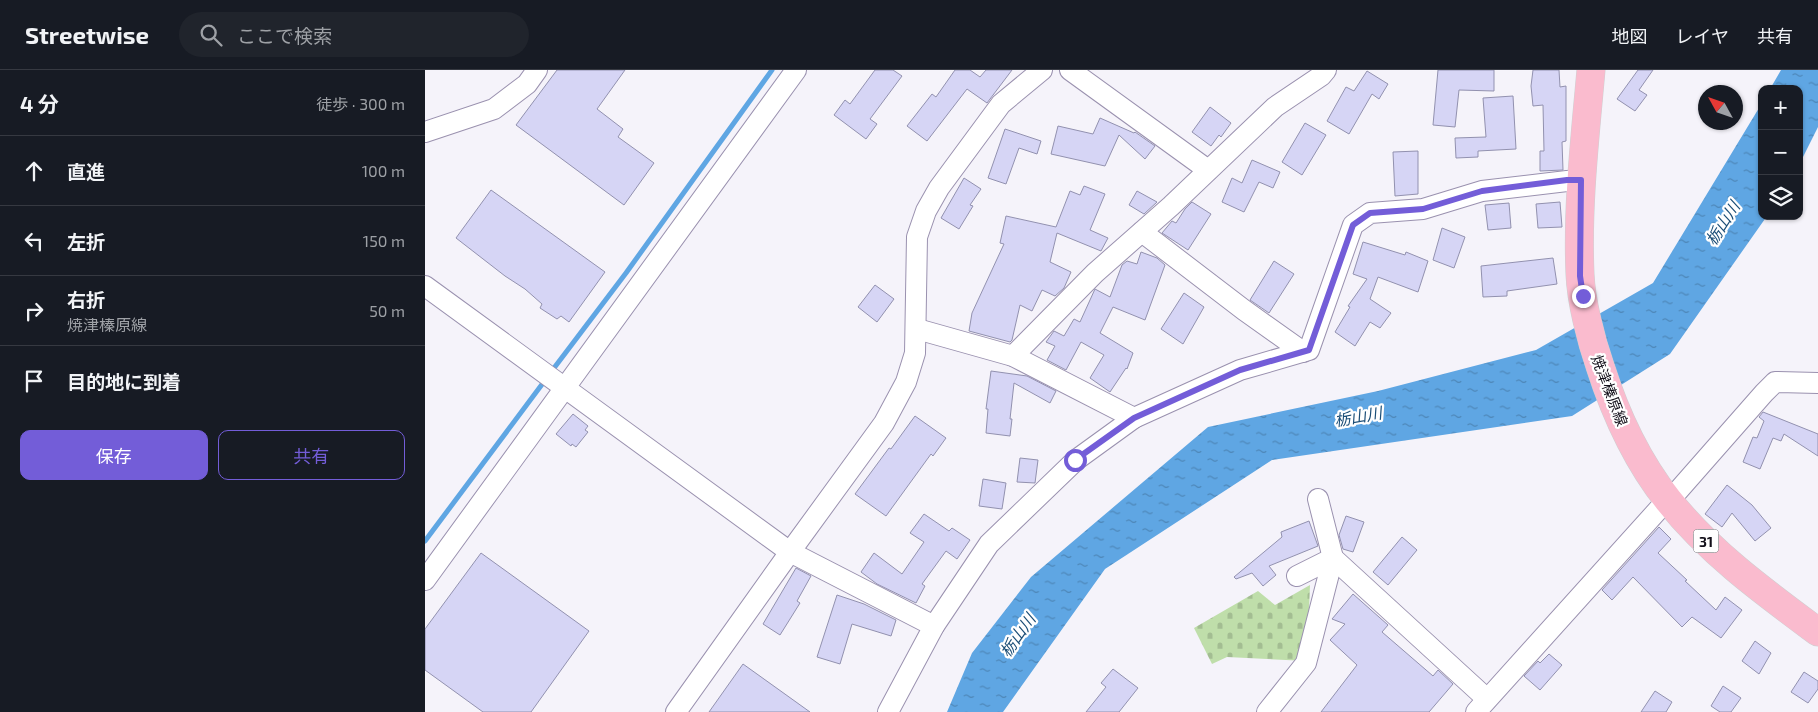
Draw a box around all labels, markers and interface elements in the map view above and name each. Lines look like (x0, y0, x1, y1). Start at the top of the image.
search box (179, 12, 529, 57)
text: Streetwise (25, 20, 149, 49)
icon: search (197, 21, 225, 49)
text: ここで検索 (237, 24, 332, 47)
text: 地図 (1612, 25, 1648, 47)
text: レイヤ (1676, 25, 1729, 47)
text: 共有 (1757, 25, 1793, 47)
north arrow (1698, 85, 1743, 130)
map controls (1758, 85, 1803, 220)
button: + (1758, 85, 1803, 130)
text: 4 分 (20, 91, 59, 116)
text: 徒歩 · 300 m (316, 94, 405, 113)
button: − (1758, 130, 1803, 175)
icon: ahead (20, 157, 48, 185)
text: 直進 (67, 160, 105, 183)
text: 100 m (362, 161, 405, 180)
button: layers (1758, 175, 1803, 220)
water label: 栃山川 (1701, 196, 1744, 248)
icon: left (20, 227, 48, 255)
text: 左折 (67, 230, 105, 253)
text: 150 m (363, 231, 405, 250)
route end (1572, 285, 1595, 308)
text: 右折 (67, 288, 105, 311)
icon: right (20, 297, 48, 325)
text: 50 m (369, 301, 405, 320)
text: 焼津榛原線 (67, 315, 147, 334)
street label: 焼津榛原線 (1588, 352, 1632, 428)
icon: arrive (20, 367, 48, 395)
text: 目的地に到着 (67, 370, 181, 393)
water label: 栃山川 (1333, 402, 1385, 430)
button: 保存 (20, 430, 208, 480)
button: 共有 (218, 430, 405, 480)
route start (1064, 449, 1087, 472)
road number: 31 (1693, 530, 1719, 552)
water label: 栃山川 (995, 608, 1040, 660)

